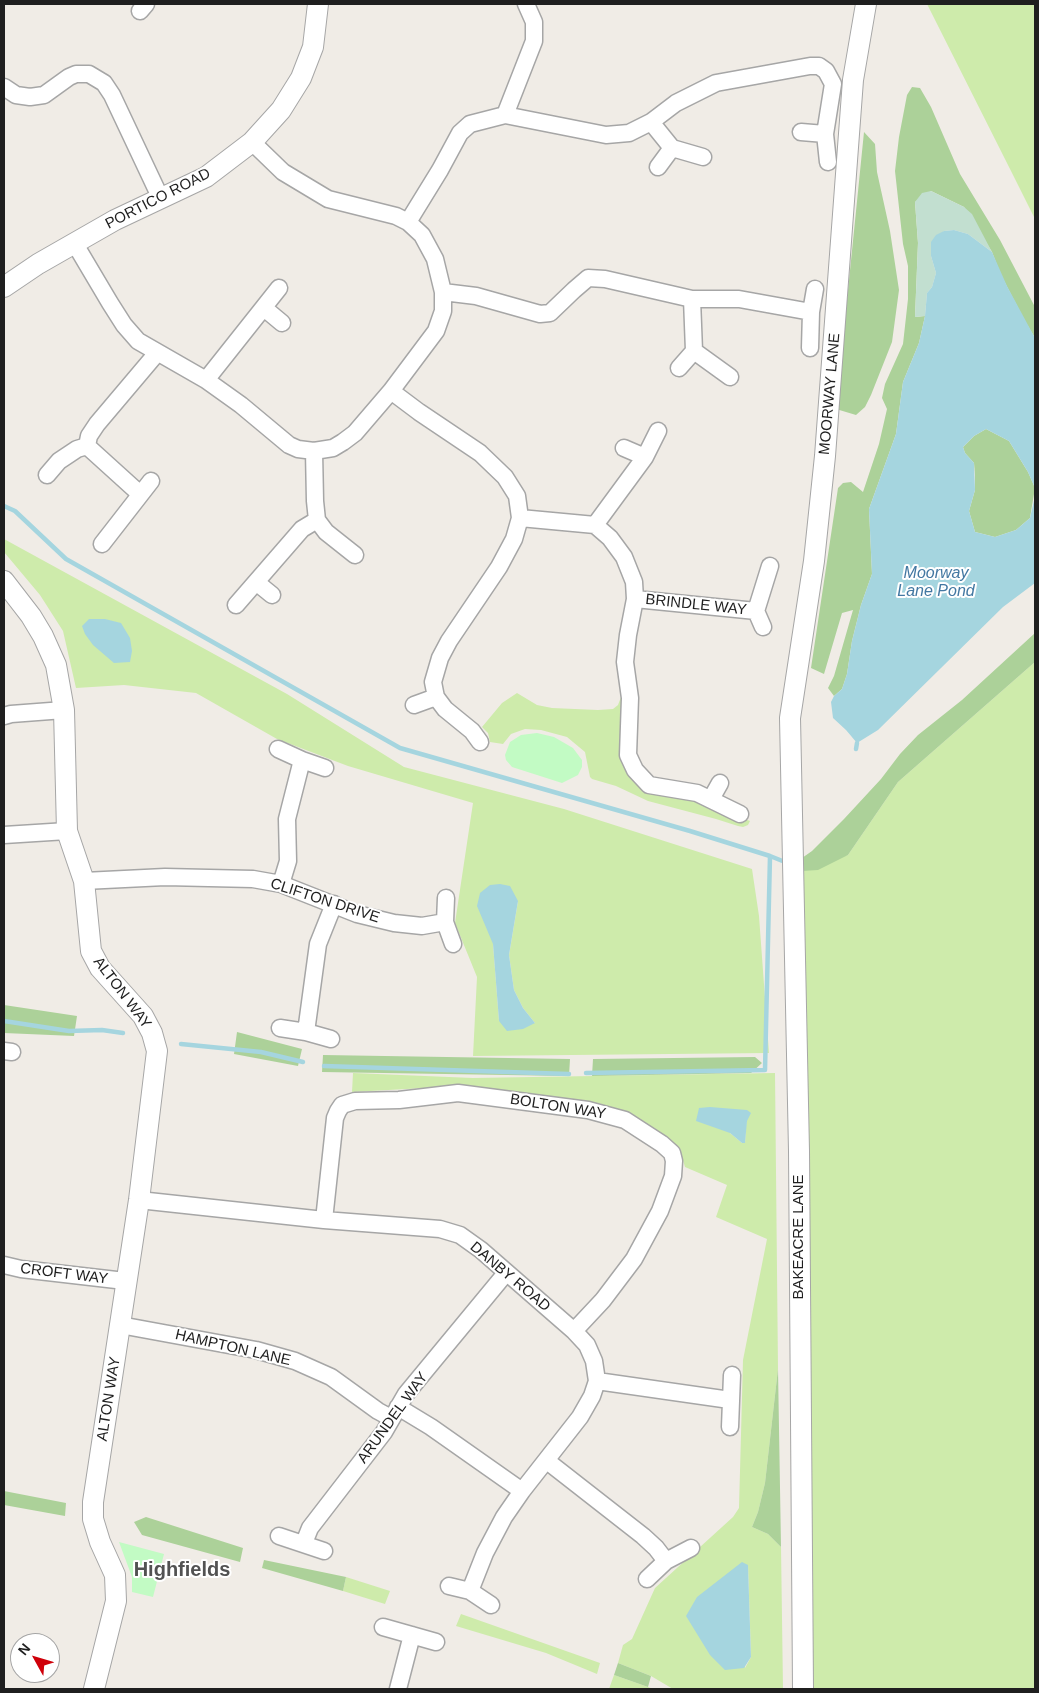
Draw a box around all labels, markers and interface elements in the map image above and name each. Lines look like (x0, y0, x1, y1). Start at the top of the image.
street label: PORTICO ROAD (102, 165, 214, 233)
street label: MOORWAY LANE (816, 332, 844, 456)
water label: Moorway Lane Pond (897, 564, 975, 602)
street label: BRINDLE WAY (644, 591, 748, 619)
street label: CLIFTON DRIVE (268, 875, 382, 927)
street label: ALTON WAY (89, 954, 155, 1032)
street label: BOLTON WAY (509, 1091, 607, 1123)
street label: BAKEACRE LANE (790, 1174, 808, 1300)
street label: DANBY ROAD (466, 1238, 554, 1316)
street label: CROFT WAY (19, 1260, 109, 1288)
street label: HAMPTON LANE (173, 1326, 293, 1370)
street label: ALTON WAY (93, 1355, 125, 1443)
street label: ARUNDEL WAY (354, 1369, 432, 1467)
district label: Highfields (134, 1558, 230, 1582)
north arrow (10, 1633, 60, 1683)
text: N (15, 1640, 34, 1658)

